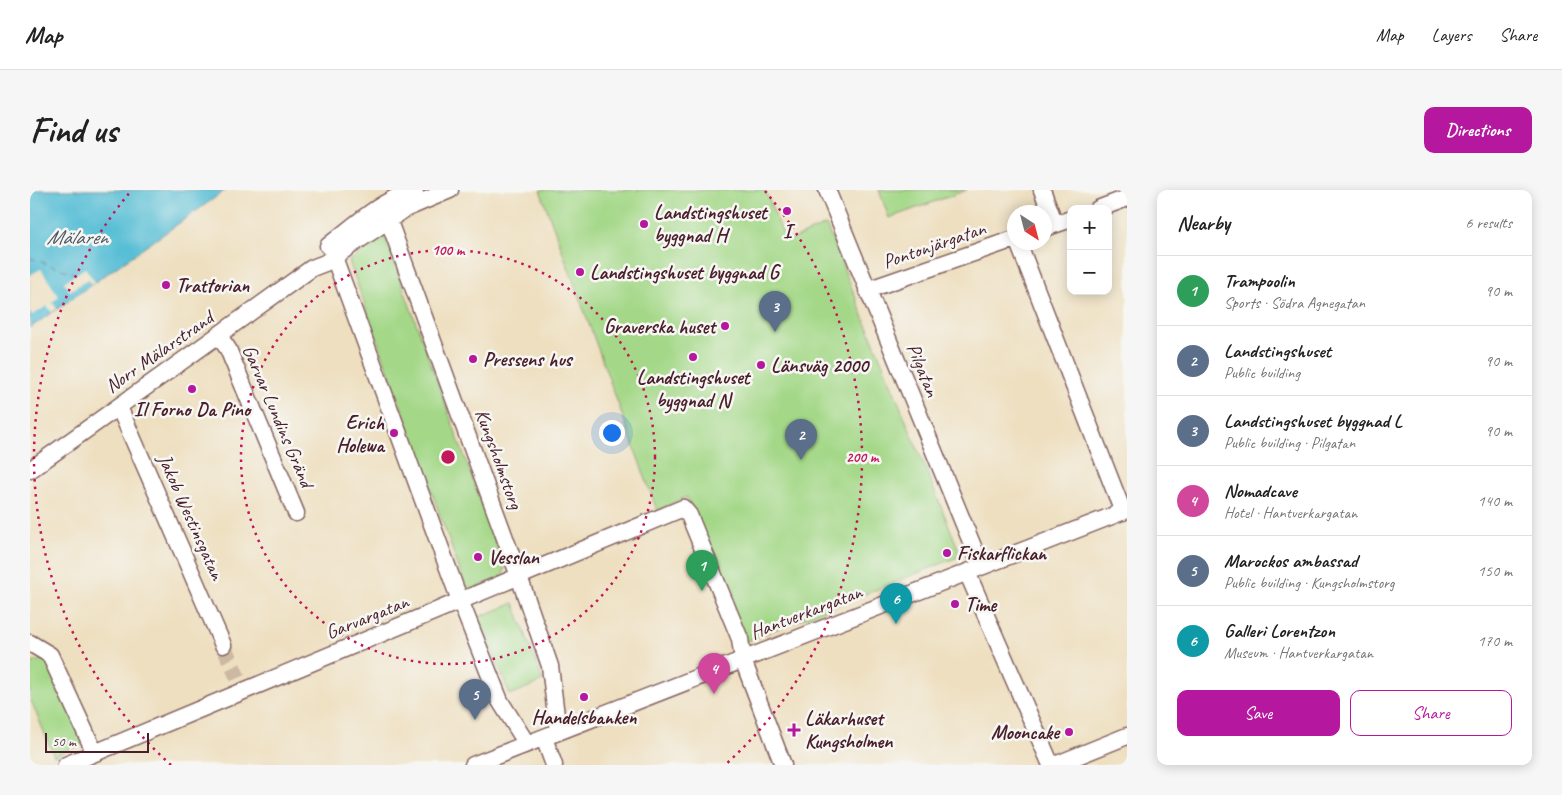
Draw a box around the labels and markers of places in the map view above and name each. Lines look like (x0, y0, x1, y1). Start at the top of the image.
place label: Landstingshuset byggnad H (654, 200, 769, 249)
marker: I (781, 205, 793, 217)
marker: Landstingshuset byggnad H (638, 218, 650, 230)
place label: I (783, 219, 796, 244)
place label: Landstingshuset byggnad G (590, 260, 782, 285)
marker: Landstingshuset byggnad G (574, 266, 586, 278)
place label: Trattorian (176, 273, 250, 298)
marker: Trattorian (160, 279, 172, 291)
pin: 3 (759, 291, 791, 332)
place label: Graverska huset (604, 314, 717, 339)
marker: Graverska huset (719, 320, 731, 332)
place label: Pressens hus (483, 347, 574, 372)
marker: Landstingshuset byggnad N (687, 351, 699, 363)
marker: Pressens hus (467, 353, 479, 365)
place label: Länsväg 2000 (771, 353, 870, 378)
marker: Länsväg 2000 (755, 359, 767, 371)
place label: Landstingshuset byggnad N (637, 365, 752, 414)
marker: Il Forno Da Pino (186, 383, 198, 395)
place label: Il Forno Da Pino (134, 397, 252, 422)
place label: Erich Holewa (336, 410, 386, 458)
pin: 2 (785, 419, 817, 460)
marker: Erich Holewa (388, 427, 400, 439)
centre of rings (439, 448, 457, 466)
place label: Fiskarflickan (957, 541, 1048, 566)
place label: Vesslan (488, 545, 540, 570)
marker: Fiskarflickan (941, 547, 953, 559)
pin: 1 (686, 550, 718, 591)
marker: Vesslan (472, 551, 484, 563)
pin: 6 (880, 583, 912, 624)
place label: Time (965, 592, 997, 617)
marker: Time (949, 598, 961, 610)
pin: 4 (698, 653, 730, 694)
pin: 5 (459, 679, 491, 720)
marker: Handelsbanken (578, 691, 590, 703)
place label: Handelsbanken (532, 705, 637, 730)
place label: Läkarhuset Kungsholmen (805, 706, 893, 754)
place label: Mooncake (991, 720, 1061, 745)
marker: Läkarhuset Kungsholmen (787, 723, 801, 737)
marker: Mooncake (1063, 726, 1075, 738)

